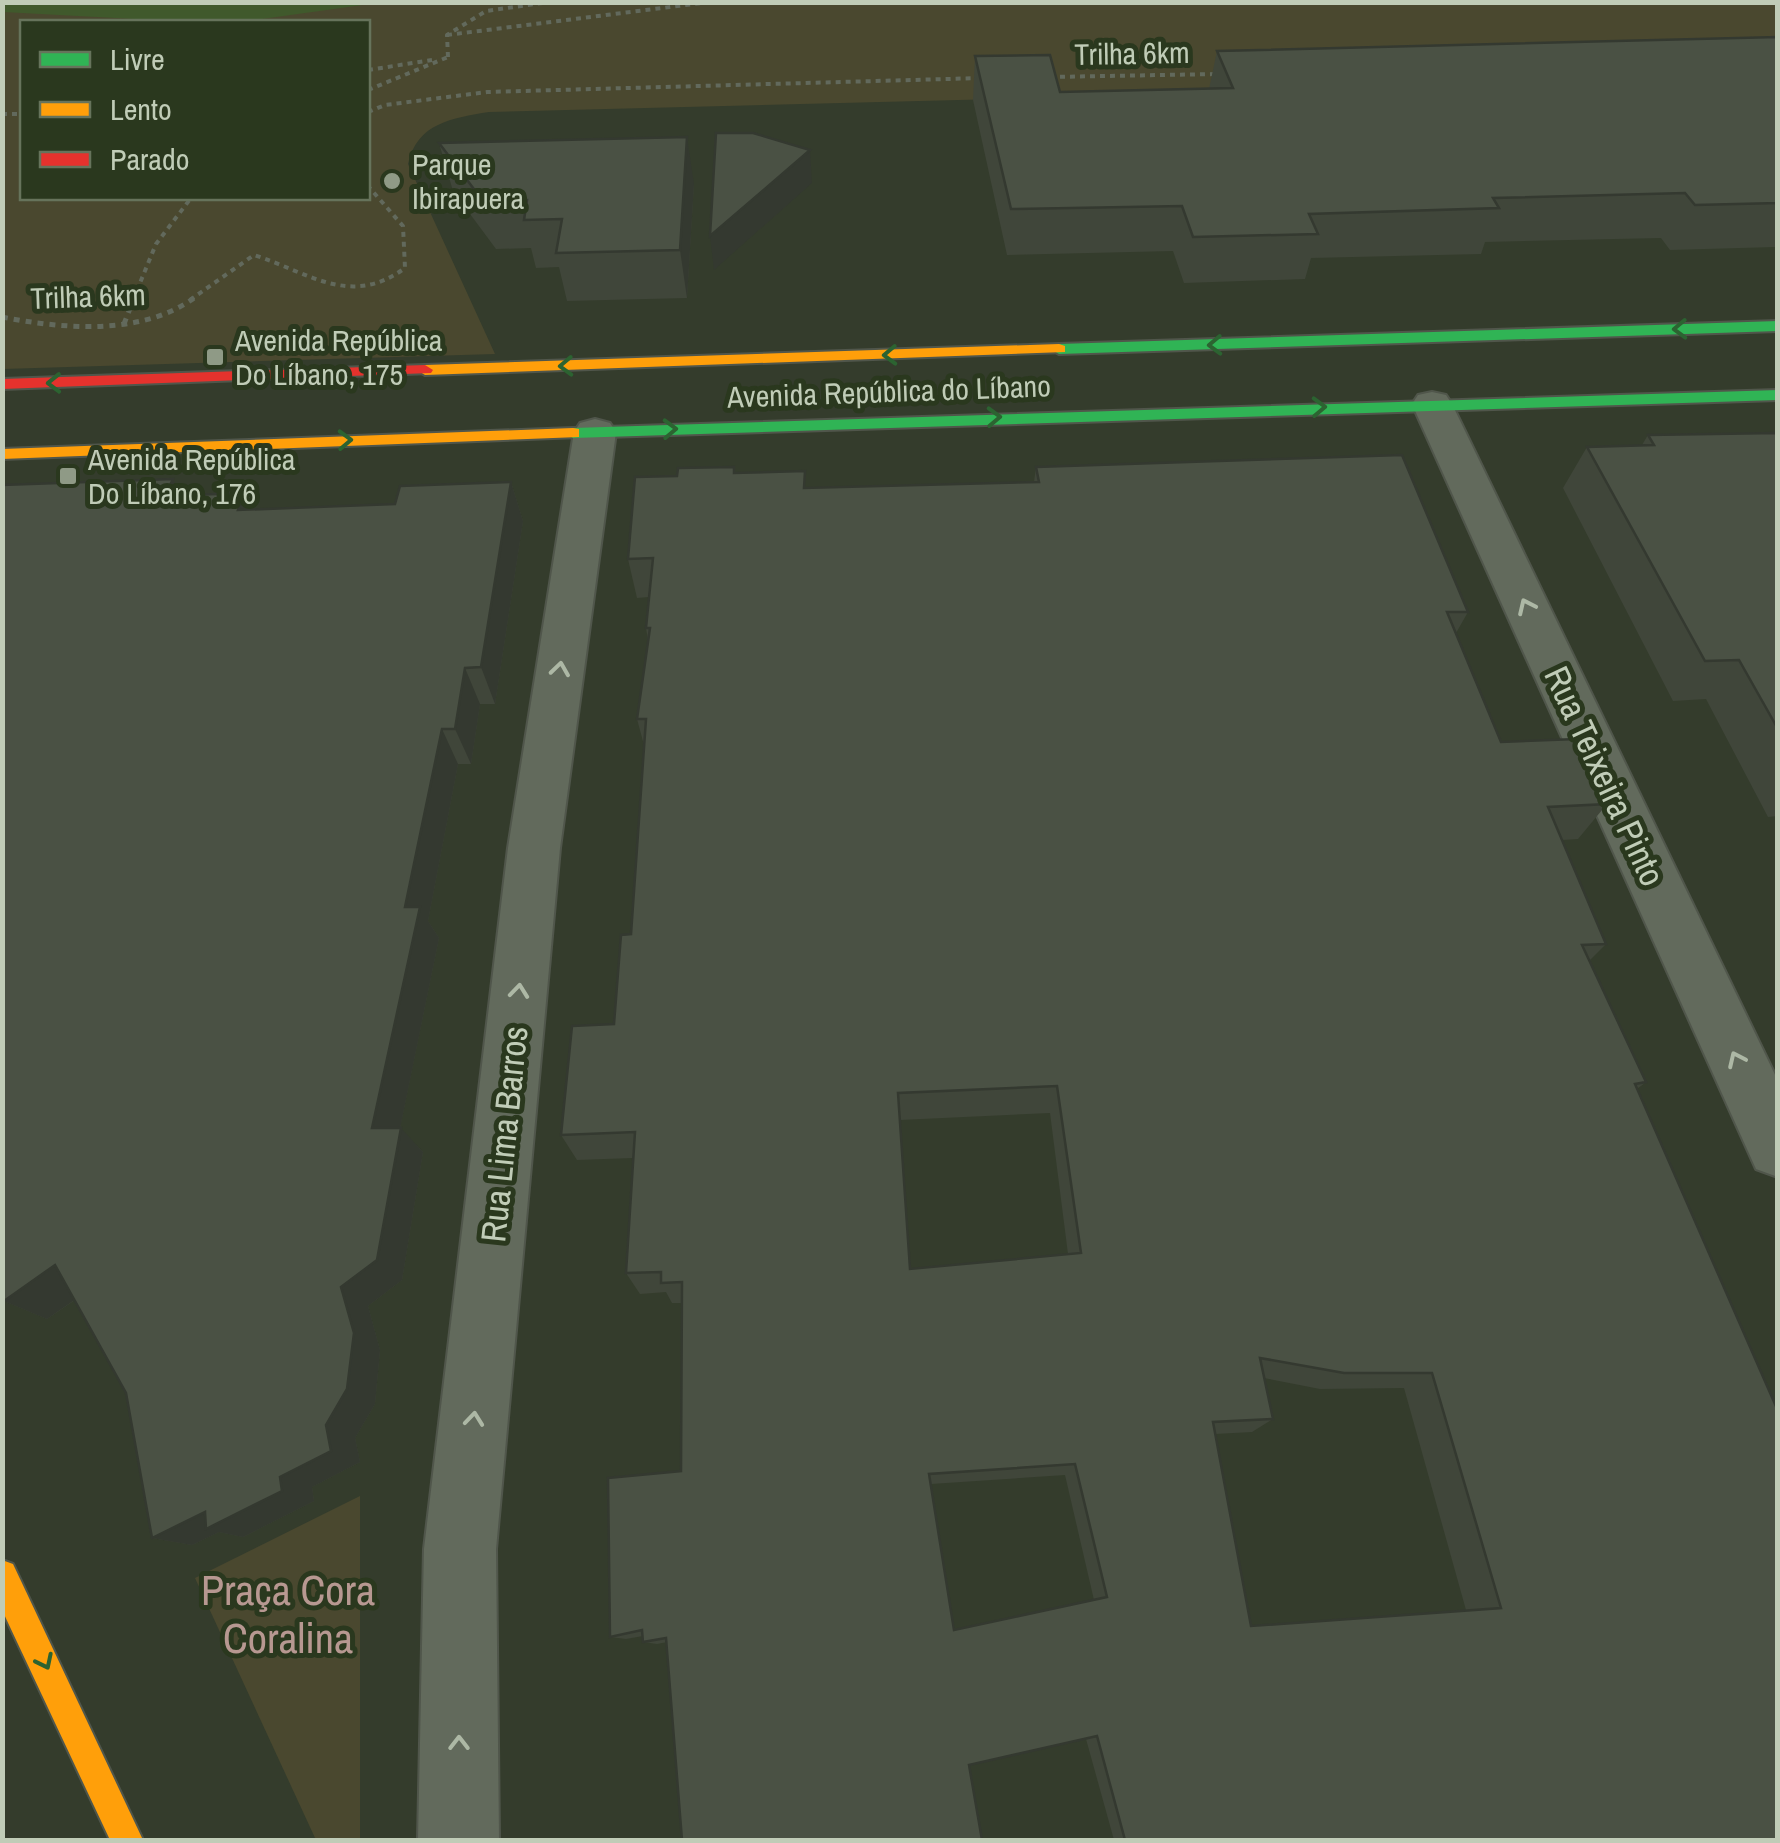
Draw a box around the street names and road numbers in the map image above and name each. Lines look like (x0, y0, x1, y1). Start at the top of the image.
street label: Trilha 6km (1074, 32, 1190, 74)
street label: Trilha 6km (30, 274, 146, 318)
street label: Avenida República do Líbano (726, 365, 1051, 417)
street label: Rua Teixeira Pinto (1534, 659, 1676, 893)
street label: Rua Lima Barros (469, 1024, 539, 1244)

